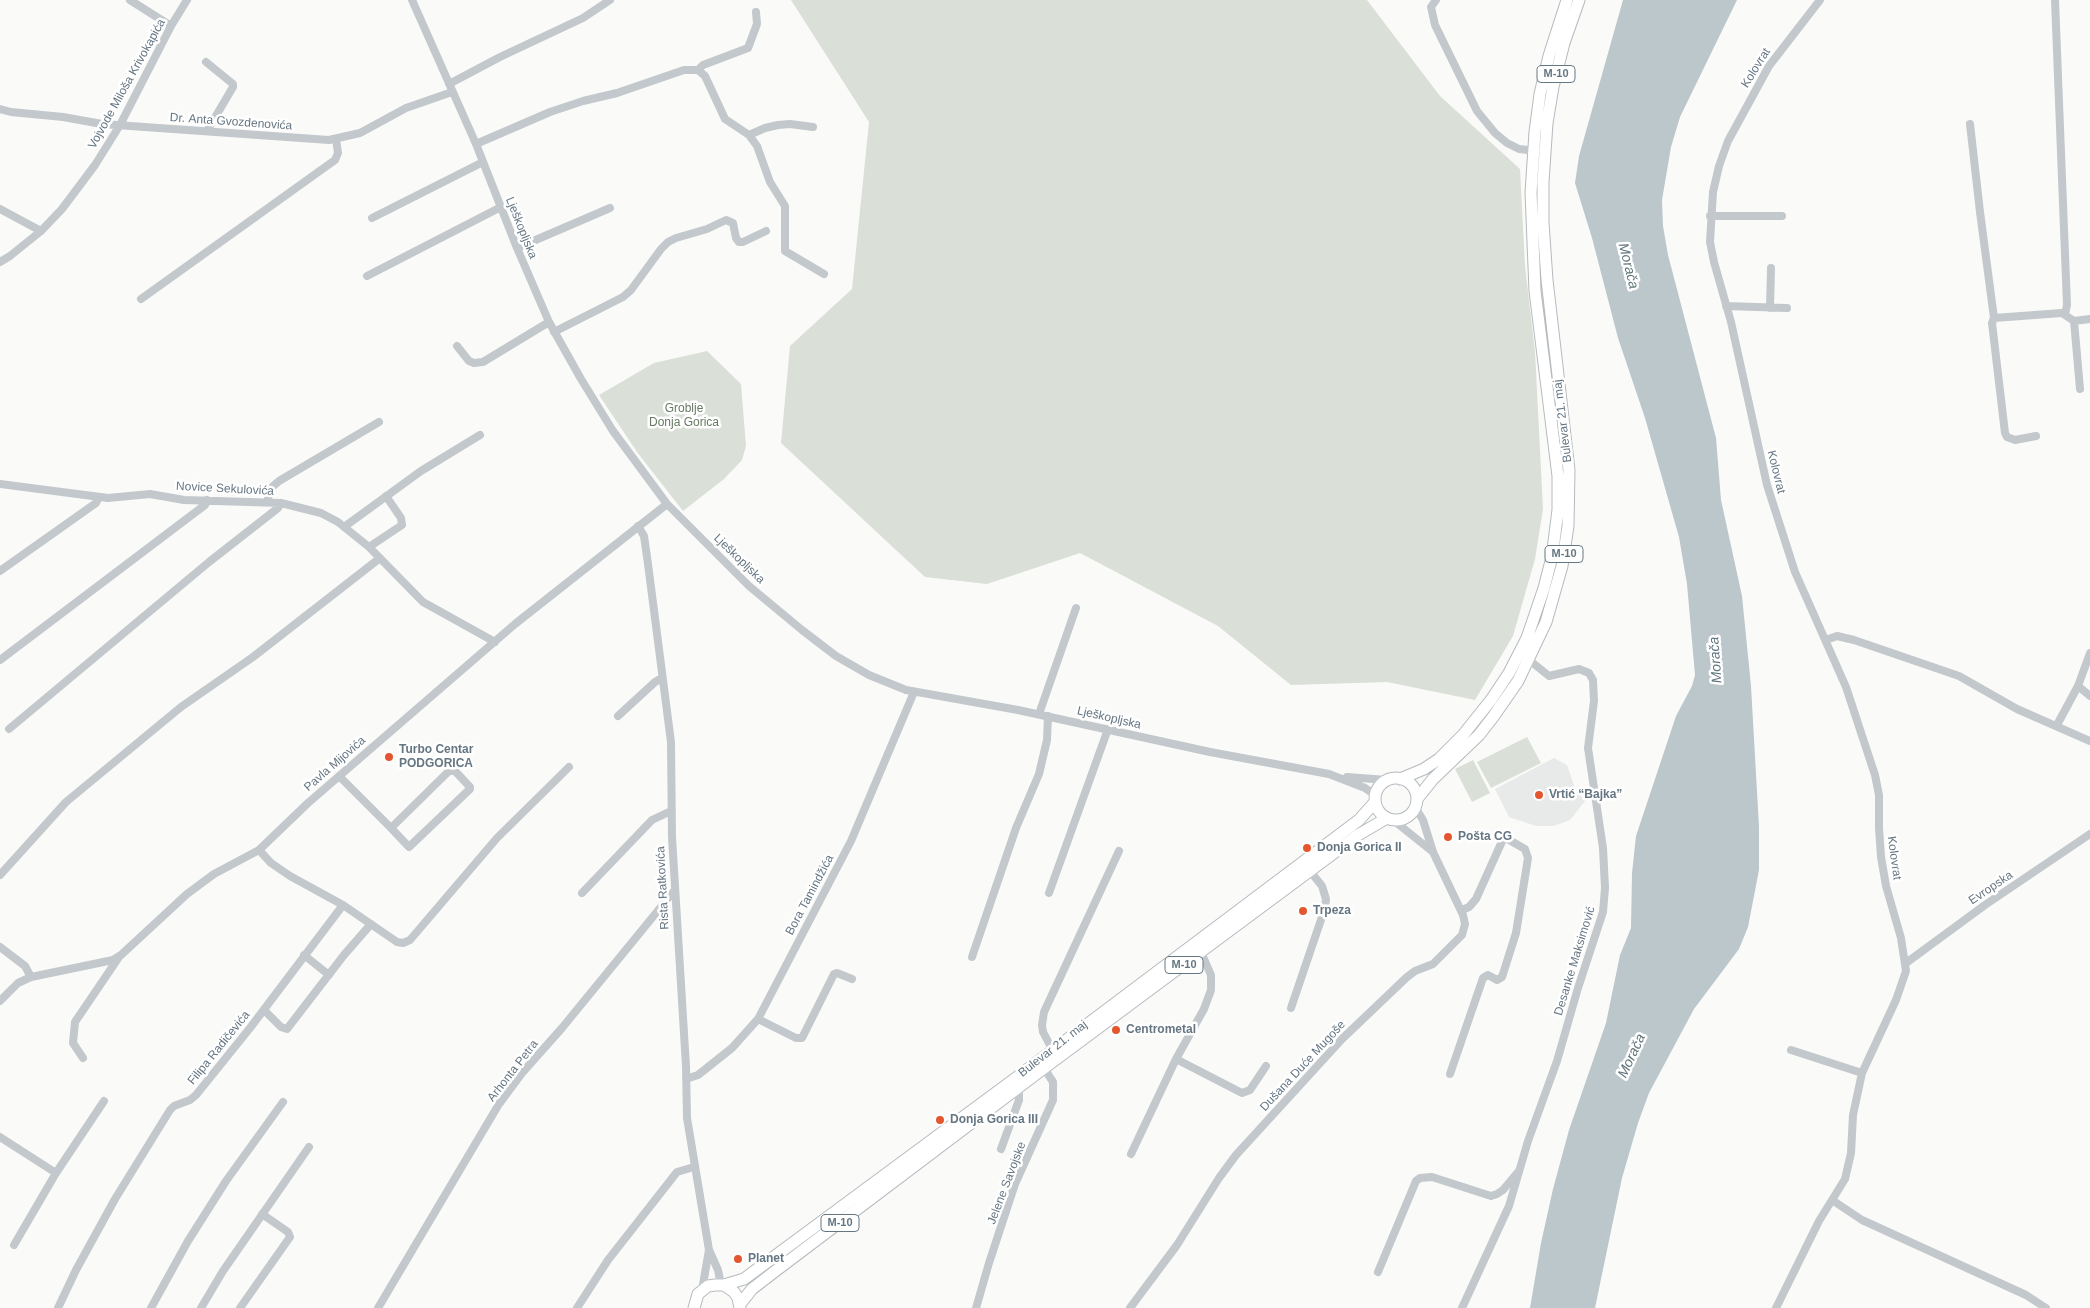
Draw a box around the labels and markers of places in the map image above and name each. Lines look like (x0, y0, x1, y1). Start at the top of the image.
place label: Turbo Centar PODGORICA (399, 743, 473, 771)
marker: Turbo Centar PODGORICA (383, 751, 395, 763)
place label: Vrtić “Bajka” (1549, 788, 1622, 802)
marker: Vrtić “Bajka” (1533, 789, 1545, 801)
place label: Pošta CG (1458, 830, 1512, 844)
marker: Pošta CG (1442, 831, 1454, 843)
place label: Donja Gorica II (1317, 841, 1402, 855)
marker: Donja Gorica II (1301, 842, 1313, 854)
place label: Trpeza (1313, 904, 1351, 918)
marker: Trpeza (1297, 905, 1309, 917)
place label: Centrometal (1126, 1023, 1196, 1037)
marker: Centrometal (1110, 1024, 1122, 1036)
place label: Donja Gorica III (950, 1113, 1038, 1127)
marker: Donja Gorica III (934, 1114, 946, 1126)
place label: Planet (748, 1252, 784, 1266)
marker: Planet (732, 1253, 744, 1265)

